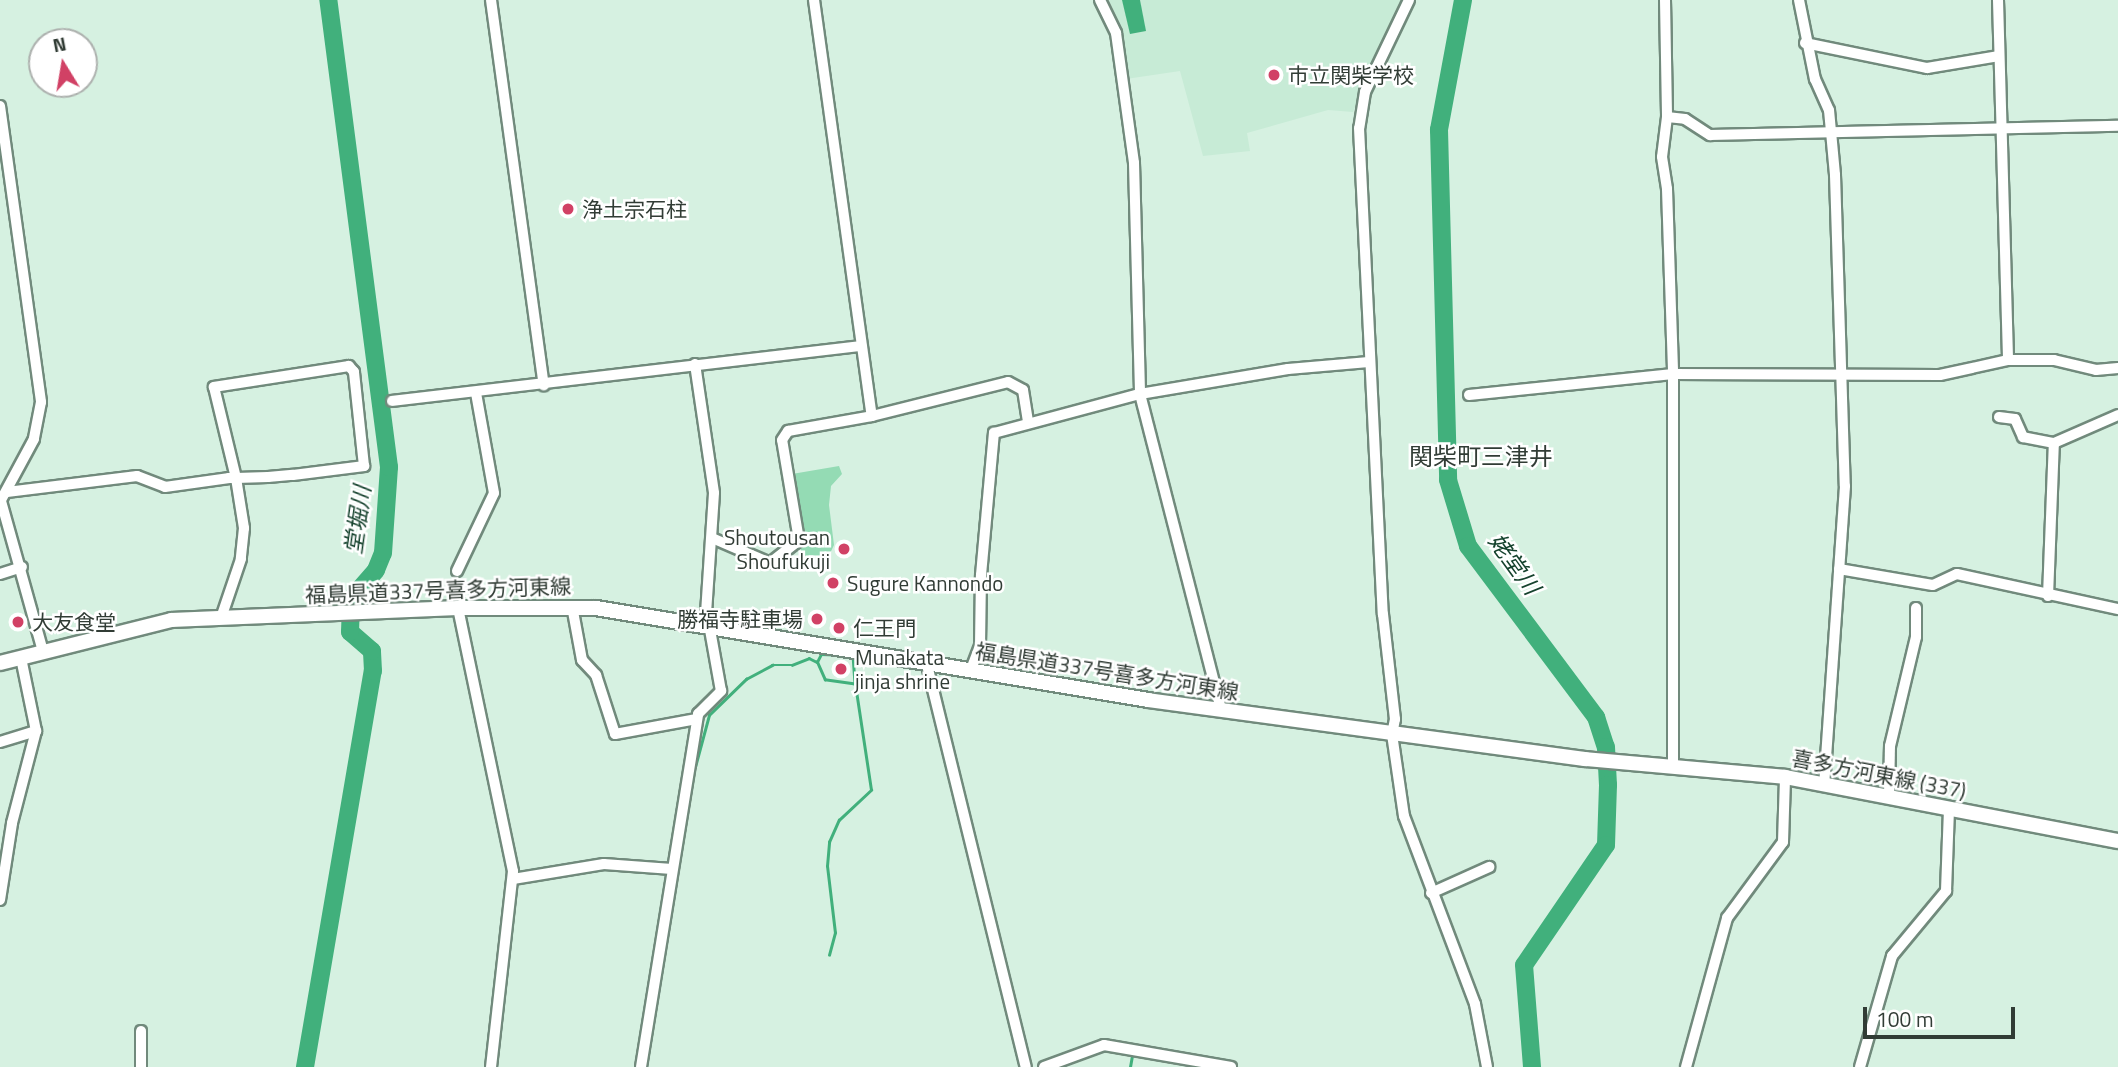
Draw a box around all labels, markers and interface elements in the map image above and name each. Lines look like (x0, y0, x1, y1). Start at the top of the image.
north arrow (28, 28, 98, 98)
text: N (50, 28, 69, 59)
place label: 市立関柴学校 (1288, 62, 1414, 88)
marker: 市立関柴学校 (1266, 67, 1282, 83)
place label: 浄土宗石柱 (582, 196, 687, 222)
marker: 浄土宗石柱 (560, 201, 576, 217)
district label: 関柴町三津井 (1409, 443, 1553, 471)
water label: 堂堀川 (340, 484, 376, 556)
place label: Shoutousan Shoufukuji (724, 524, 830, 574)
water label: 姥堂川 (1483, 528, 1545, 600)
marker: Shoutousan Shoufukuji (836, 541, 852, 557)
place label: Sugure Kannondo (847, 570, 1003, 596)
street label: 福島県道337号喜多方河東線 (305, 573, 571, 607)
marker: Sugure Kannondo (825, 575, 841, 591)
place label: 勝福寺駐車場 (677, 606, 803, 632)
place label: 大友食堂 (32, 609, 116, 635)
marker: 勝福寺駐車場 (809, 611, 825, 627)
marker: 大友食堂 (10, 614, 26, 630)
place label: 仁王門 (853, 615, 916, 641)
marker: 仁王門 (831, 620, 847, 636)
street label: 福島県道337号喜多方河東線 (974, 638, 1240, 704)
place label: Munakata jinja shrine (855, 644, 950, 694)
marker: Munakata jinja shrine (833, 661, 849, 677)
street label: 喜多方河東線 (337) (1790, 745, 1968, 803)
scale bar (1866, 993, 2018, 1038)
text: 100 m (1876, 1003, 1933, 1035)

